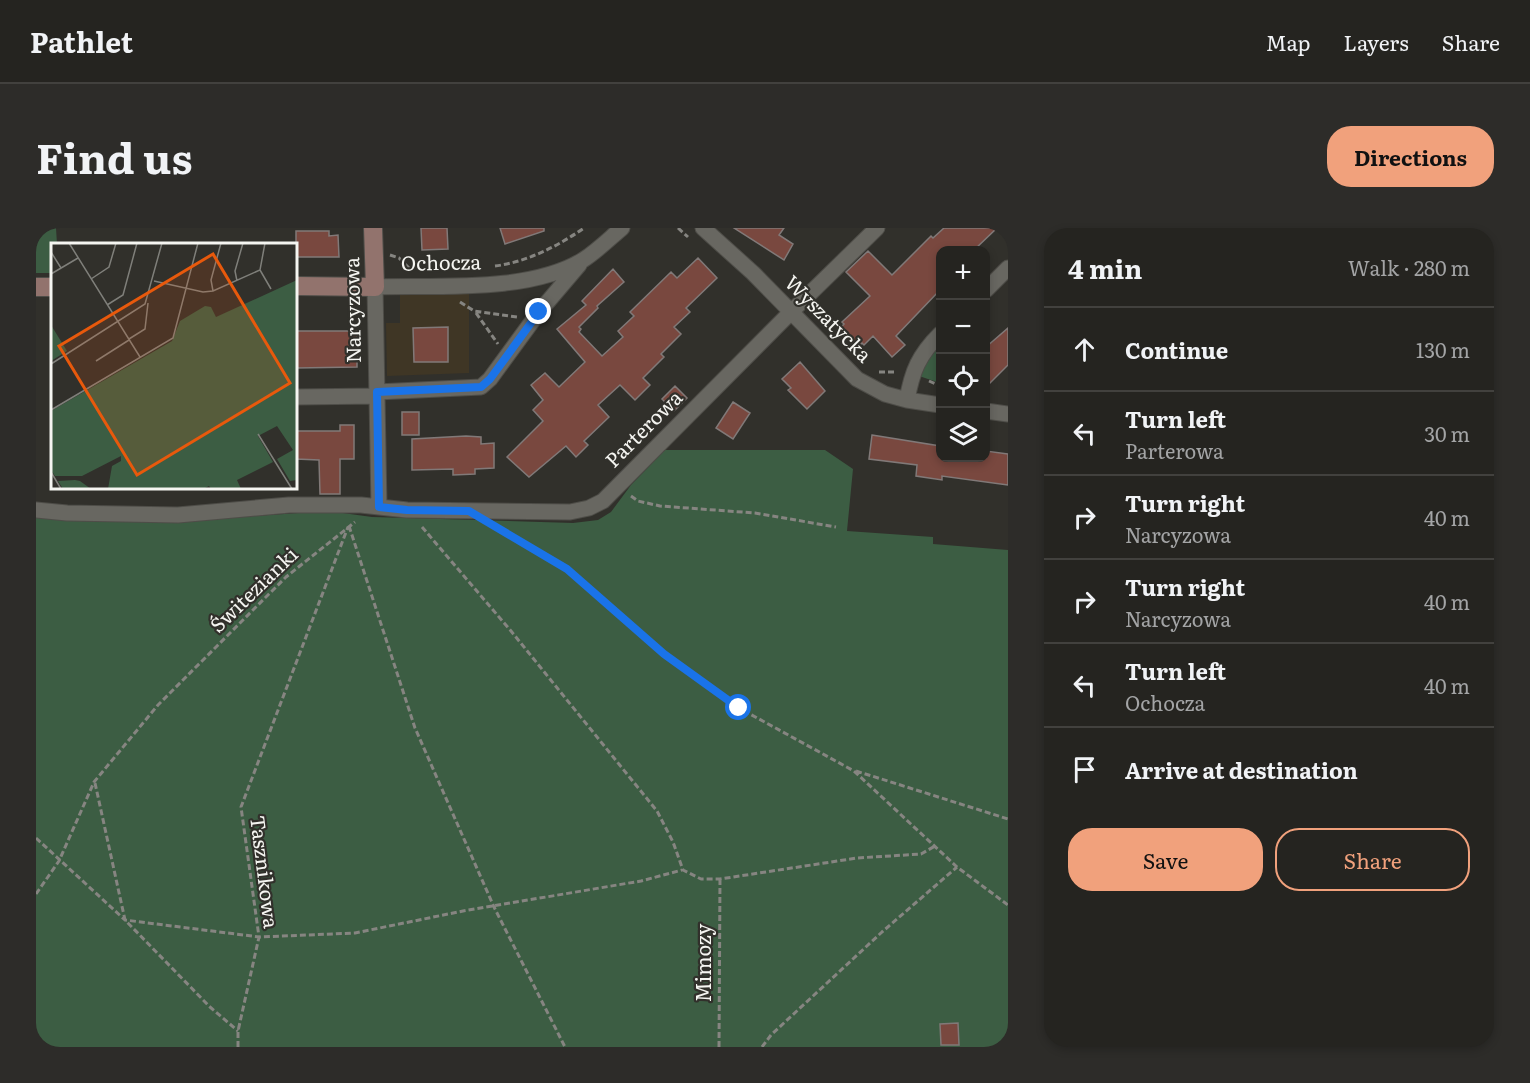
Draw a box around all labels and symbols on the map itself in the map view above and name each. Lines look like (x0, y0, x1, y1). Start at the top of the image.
inset map (51, 243, 297, 489)
street label: Ochocza (401, 245, 482, 277)
street label: Narcyzowa (335, 257, 367, 363)
street label: Wyszatycka (779, 267, 880, 368)
route end (525, 298, 551, 324)
street label: Parterowa (597, 382, 688, 473)
street label: Świtezianki (202, 539, 304, 638)
route start (725, 694, 751, 720)
street label: Tasznikowa (244, 813, 288, 930)
street label: Mimozy (687, 923, 717, 1002)

